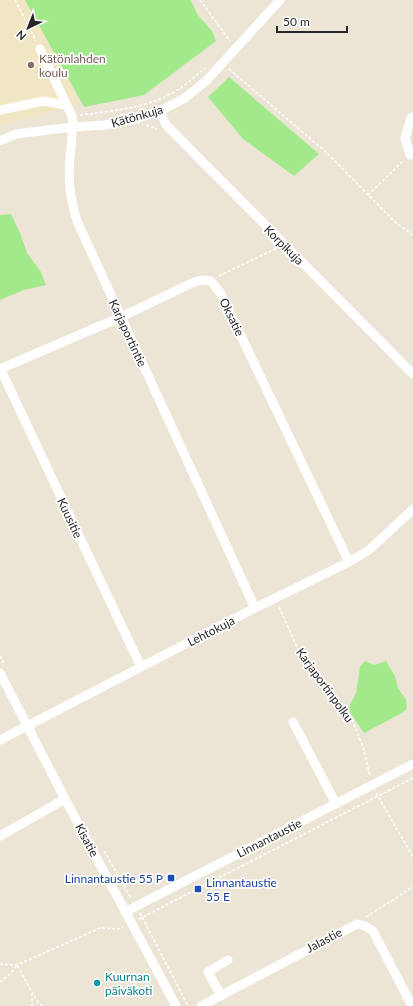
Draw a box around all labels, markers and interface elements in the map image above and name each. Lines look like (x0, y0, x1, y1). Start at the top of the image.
north arrow (8, 8, 48, 48)
scale bar (277, 8, 347, 34)
text: 50 m (283, 14, 310, 29)
text: N (13, 28, 28, 43)
place label: Kätönlahden koulu (39, 51, 106, 80)
marker: Kätönlahden koulu (26, 60, 36, 70)
street label: Kätönkuja (109, 101, 165, 131)
street label: Korpikuja (261, 222, 307, 268)
street label: Oksatie (216, 296, 248, 338)
street label: Karjaportintie (106, 297, 150, 369)
street label: Kuusitie (54, 495, 86, 541)
street label: Lehtokuja (185, 613, 237, 649)
street label: Karjaportinpolku (293, 645, 357, 725)
street label: Linnantaustie (234, 815, 304, 861)
street label: Kisatie (72, 821, 102, 859)
place label: Linnantaustie 55 P (65, 871, 163, 886)
marker: Linnantaustie 55 P (166, 873, 176, 883)
place label: Linnantaustie 55 E (206, 875, 277, 904)
marker: Linnantaustie 55 E (193, 884, 203, 894)
street label: Jalastie (303, 924, 345, 956)
place label: Kuurnan päiväkoti (105, 969, 152, 998)
marker: Kuurnan päiväkoti (92, 978, 102, 988)

